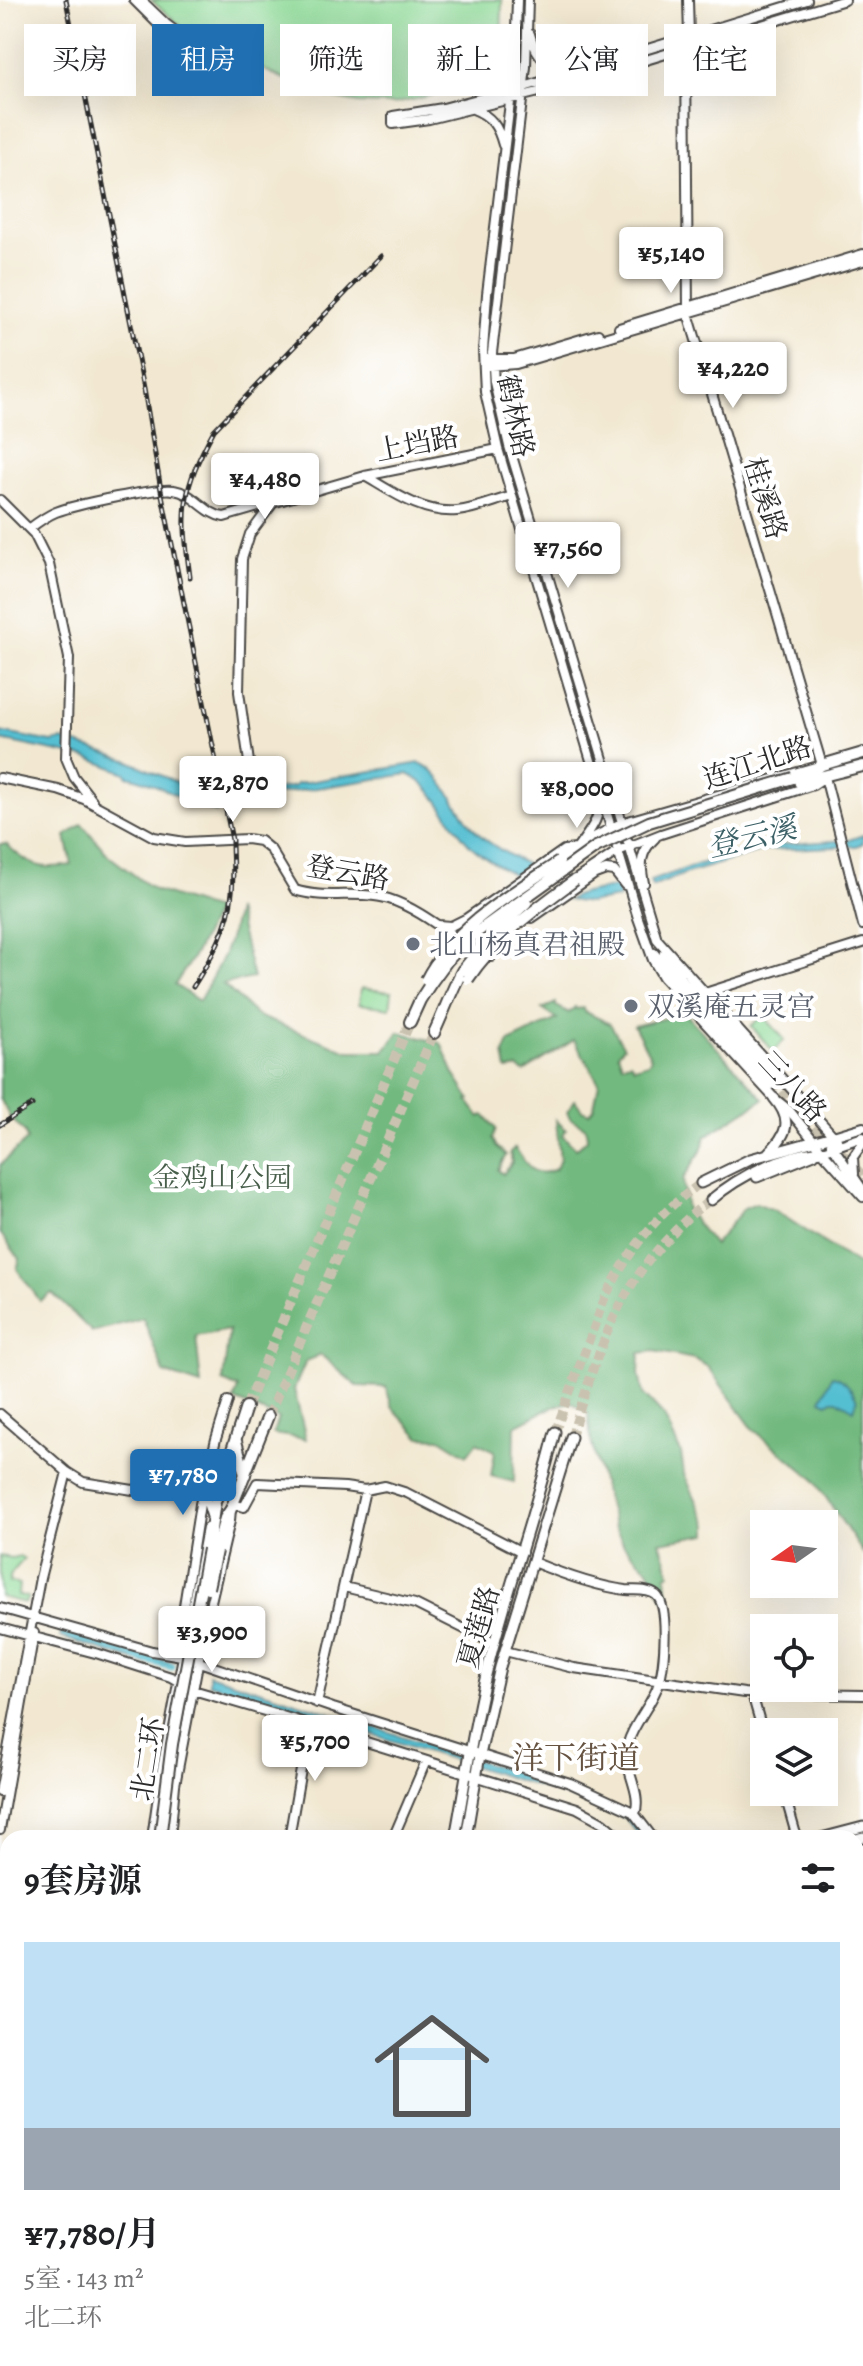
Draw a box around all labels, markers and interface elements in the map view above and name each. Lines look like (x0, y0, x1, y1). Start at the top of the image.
chip: 买房 (24, 24, 136, 96)
chip: 租房 (152, 24, 264, 96)
chip: 筛选 (280, 24, 392, 96)
chip: 新上 (408, 24, 520, 96)
chip: 公寓 (536, 24, 648, 96)
chip: 住宅 (664, 24, 776, 96)
pin: ¥5,140 (606, 227, 736, 295)
text: ¥5,140 (637, 235, 705, 270)
pin: ¥4,220 (668, 342, 798, 410)
text: ¥4,220 (697, 350, 769, 385)
street label: 鹤林路 (488, 371, 542, 461)
street label: 上垱路 (372, 417, 462, 471)
pin: ¥4,480 (200, 453, 330, 521)
street label: 桂溪路 (735, 453, 795, 544)
text: ¥4,480 (229, 461, 301, 496)
pin: ¥7,560 (503, 522, 633, 590)
text: ¥7,560 (533, 530, 603, 565)
street label: 连江北路 (698, 728, 816, 798)
pin: ¥2,870 (168, 756, 298, 824)
pin: ¥8,000 (512, 762, 642, 830)
text: ¥2,870 (197, 764, 269, 799)
text: ¥8,000 (540, 770, 614, 805)
water label: 登云溪 (704, 807, 803, 867)
street label: 登云路 (303, 847, 392, 899)
place label: 北山杨真君祖殿 (429, 926, 625, 964)
marker: 北山杨真君祖殿 (404, 935, 422, 953)
place label: 双溪庵五灵宫 (647, 988, 815, 1026)
marker: 双溪庵五灵宫 (622, 997, 640, 1015)
street label: 三八路 (750, 1043, 835, 1130)
park label: 金鸡山公园 (152, 1159, 292, 1197)
pin: ¥7,780 (118, 1449, 248, 1517)
text: ¥7,780 (148, 1457, 218, 1492)
north arrow (750, 1510, 838, 1598)
map controls (750, 1510, 838, 1806)
street label: 夏莲路 (449, 1582, 509, 1673)
pin: ¥3,900 (147, 1606, 277, 1674)
text: ¥3,900 (176, 1614, 248, 1649)
button: locate (750, 1614, 838, 1702)
street label: 北二环 (123, 1715, 173, 1804)
pin: ¥5,700 (250, 1715, 380, 1783)
button: layers (750, 1718, 838, 1806)
text: ¥5,700 (280, 1723, 350, 1758)
district label: 洋下街道 (512, 1736, 640, 1780)
icon: filters (796, 1856, 840, 1900)
text: 9套房源 (24, 1857, 142, 1904)
icon: home (360, 1994, 504, 2138)
text: ¥7,780/月 (24, 2210, 160, 2257)
text: 5室 · 143 m² (24, 2261, 143, 2296)
text: 北二环 (24, 2300, 102, 2335)

